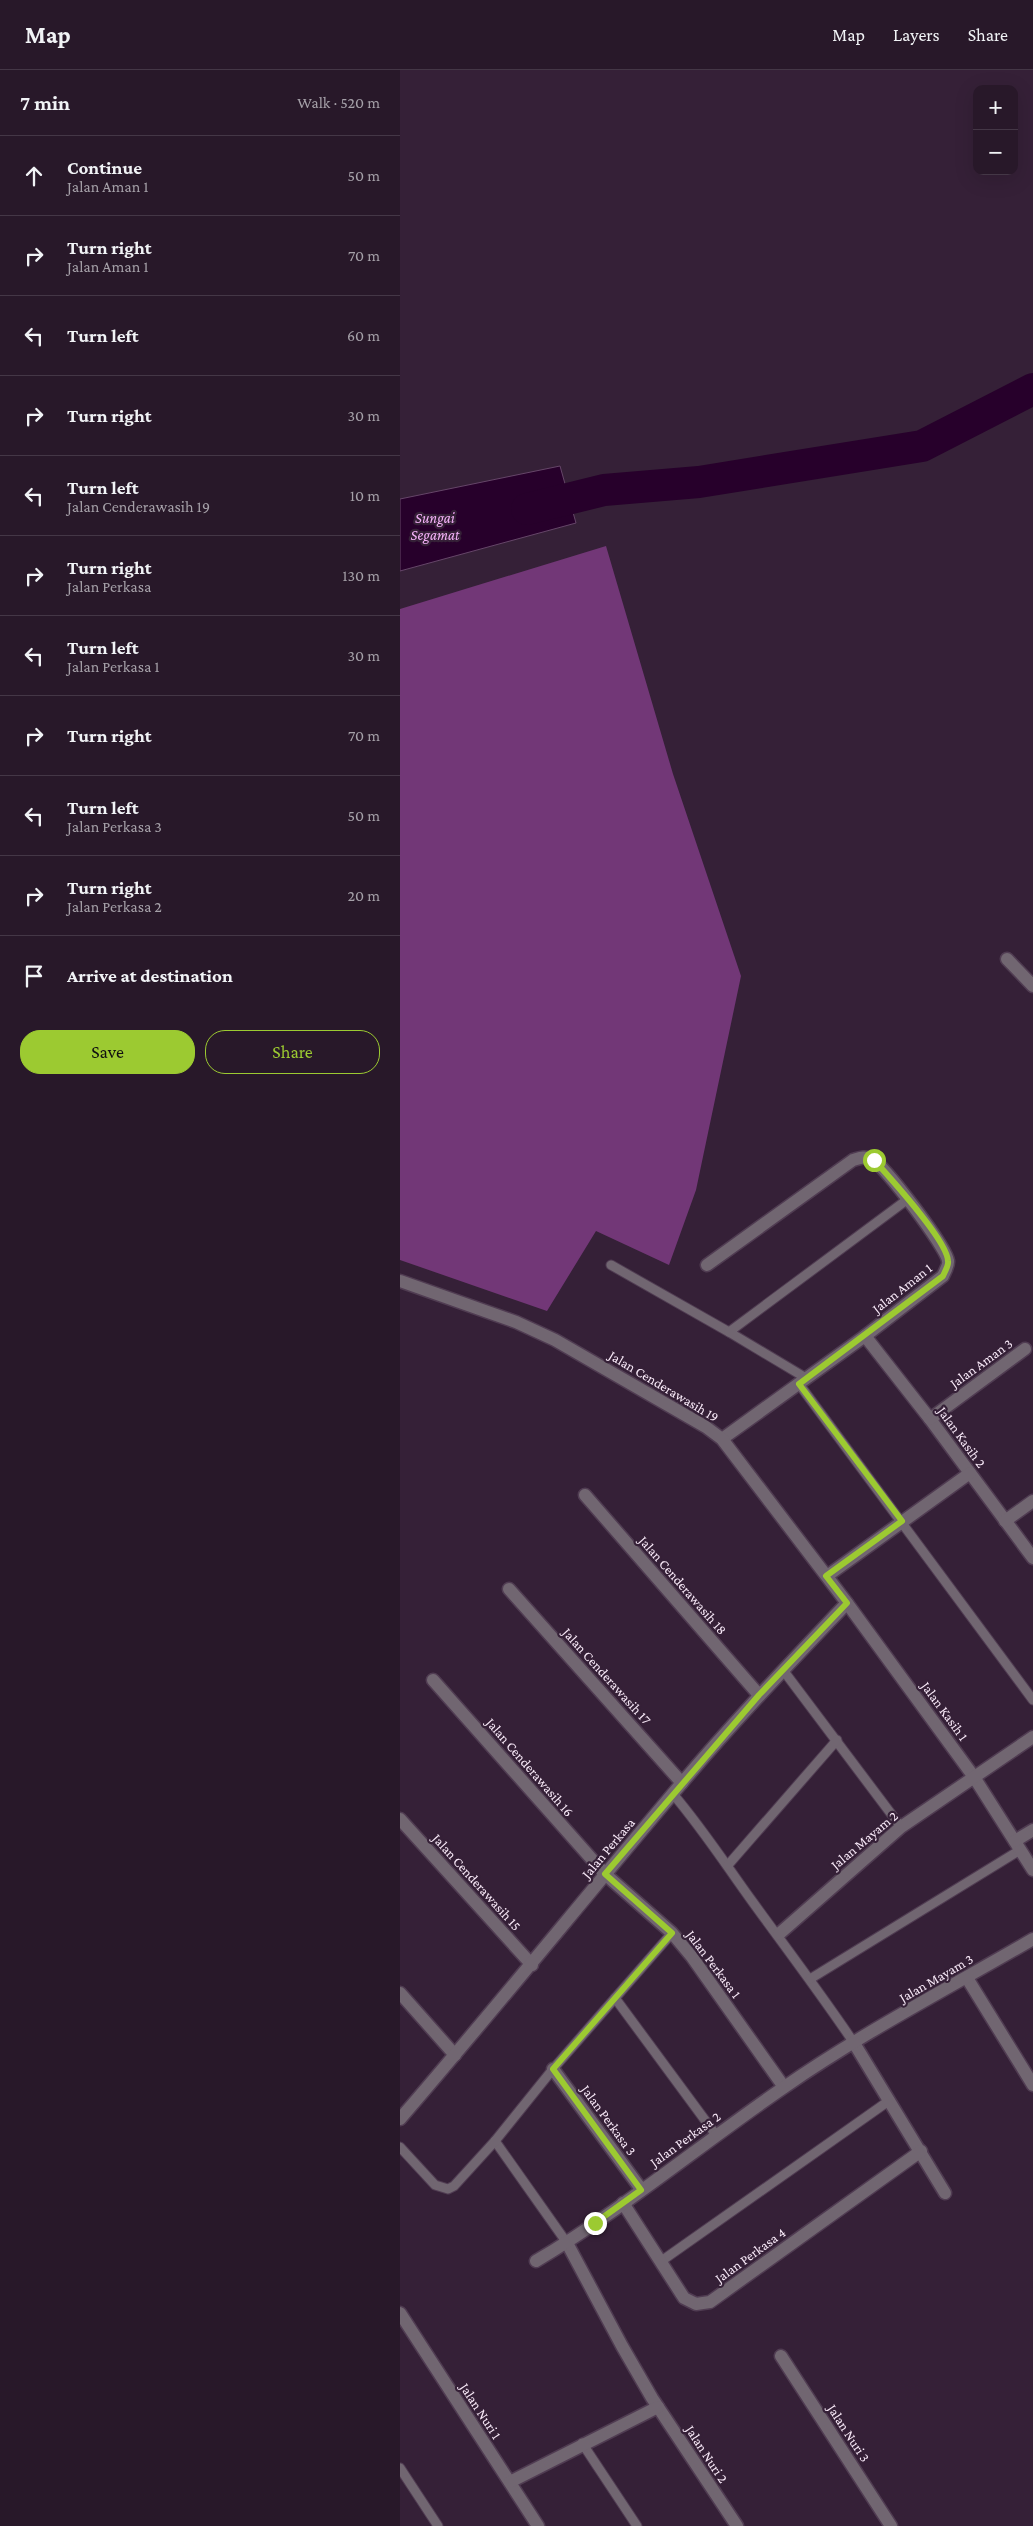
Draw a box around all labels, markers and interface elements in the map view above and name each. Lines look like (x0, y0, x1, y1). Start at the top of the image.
text: Map (25, 21, 71, 48)
text: Map (832, 25, 865, 45)
text: Layers (893, 25, 940, 45)
text: Share (968, 25, 1008, 45)
map controls (973, 85, 1018, 175)
button: + (973, 85, 1018, 130)
text: 7 min (20, 91, 70, 115)
text: Walk · 520 m (297, 94, 380, 111)
button: − (973, 130, 1018, 175)
text: Continue (67, 157, 142, 178)
icon: ahead (20, 162, 48, 190)
text: 50 m (348, 167, 380, 184)
text: Jalan Aman 1 (67, 178, 149, 195)
text: Turn right (67, 237, 152, 258)
icon: right (20, 242, 48, 270)
text: 70 m (348, 247, 380, 264)
text: Jalan Aman 1 (67, 258, 149, 275)
icon: left (20, 322, 48, 350)
text: Turn left (67, 325, 139, 346)
text: 60 m (347, 327, 380, 344)
icon: right (20, 402, 48, 430)
text: Turn right (67, 405, 152, 426)
text: 30 m (348, 407, 380, 424)
text: Turn left (67, 477, 139, 498)
icon: left (20, 482, 48, 510)
text: 10 m (350, 487, 380, 504)
text: Jalan Cenderawasih 19 (67, 498, 210, 515)
water label: Sungai Segamat (411, 510, 460, 544)
text: Turn right (67, 557, 152, 578)
icon: right (20, 562, 48, 590)
text: 130 m (342, 567, 380, 584)
text: Jalan Perkasa (67, 578, 151, 595)
text: Turn left (67, 637, 139, 658)
icon: left (20, 642, 48, 670)
text: 30 m (348, 647, 380, 664)
text: Jalan Perkasa 1 (67, 658, 160, 675)
icon: right (20, 722, 48, 750)
text: Turn right (67, 725, 152, 746)
text: 70 m (348, 727, 380, 744)
text: Turn left (67, 797, 139, 818)
icon: left (20, 802, 48, 830)
text: 50 m (348, 807, 380, 824)
text: Jalan Perkasa 3 (67, 818, 162, 835)
text: Turn right (67, 877, 152, 898)
icon: right (20, 882, 48, 910)
text: 20 m (347, 887, 380, 904)
text: Jalan Perkasa 2 (67, 898, 162, 915)
icon: arrive (20, 962, 48, 990)
text: Arrive at destination (67, 965, 233, 986)
button: Save (20, 1030, 195, 1074)
button: Share (205, 1030, 380, 1074)
route start (863, 1149, 886, 1172)
street label: Jalan Aman 1 (867, 1260, 935, 1318)
street label: Jalan Aman 3 (945, 1335, 1015, 1392)
street label: Jalan Cenderawasih 19 (605, 1346, 722, 1425)
street label: Jalan Kasih 2 (933, 1402, 990, 1471)
street label: Jalan Cenderawasih 18 (634, 1531, 730, 1638)
street label: Jalan Cenderawasih 17 (558, 1623, 655, 1728)
street label: Jalan Kasih 1 (917, 1677, 972, 1744)
street label: Jalan Cenderawasih 16 (482, 1713, 577, 1819)
street label: Jalan Mayam 2 (826, 1807, 901, 1874)
street label: Jalan Perkasa (577, 1814, 638, 1883)
street label: Jalan Cenderawasih 15 (428, 1829, 525, 1934)
street label: Jalan Perkasa 1 (682, 1925, 745, 2001)
street label: Jalan Mayam 3 (895, 1950, 976, 2007)
street label: Jalan Perkasa 3 (577, 2080, 640, 2158)
street label: Jalan Perkasa 2 (645, 2108, 724, 2171)
route end (584, 2212, 607, 2235)
street label: Jalan Perkasa 4 (710, 2224, 789, 2287)
street label: Jalan Nuri 1 (456, 2378, 505, 2442)
street label: Jalan Nuri 3 (823, 2400, 874, 2465)
street label: Jalan Nuri 2 (681, 2421, 732, 2486)

